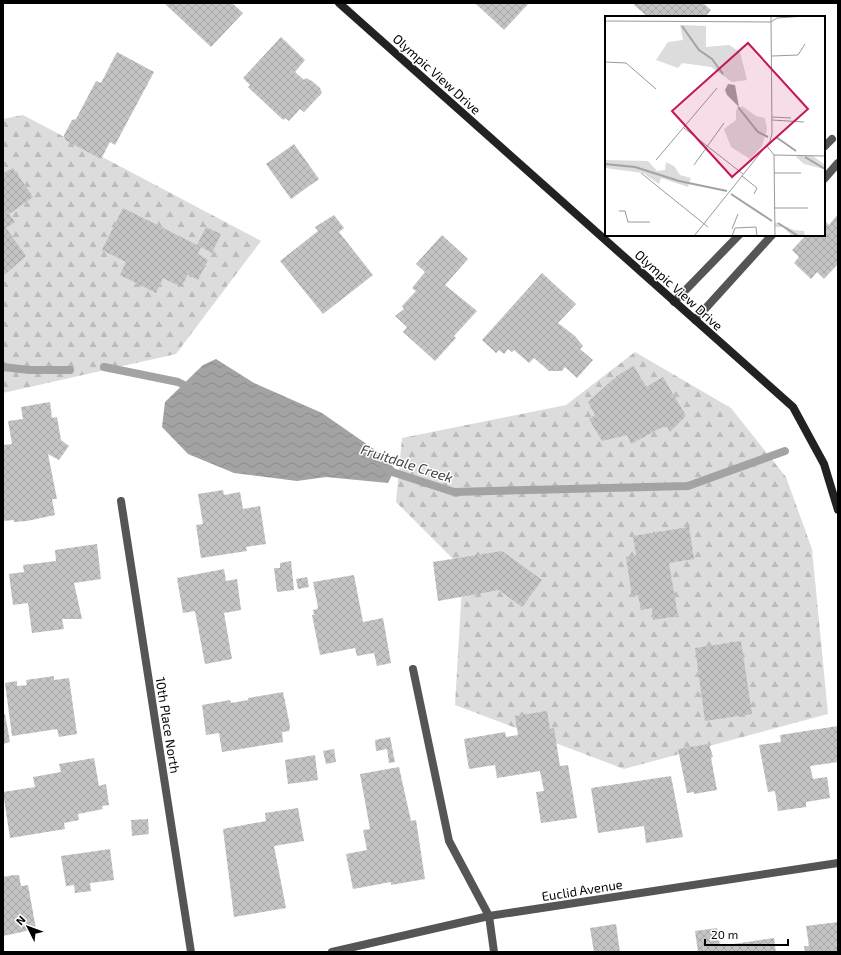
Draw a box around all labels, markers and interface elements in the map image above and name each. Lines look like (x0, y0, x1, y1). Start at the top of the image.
inset map (605, 16, 825, 236)
street label: Olympic View Drive (390, 30, 484, 118)
street label: Olympic View Drive (632, 246, 726, 334)
water label: Fruitdale Creek (359, 440, 455, 486)
street label: 10th Place North (152, 676, 184, 774)
street label: Euclid Avenue (540, 876, 624, 904)
north arrow (8, 907, 48, 947)
text: N (13, 913, 28, 927)
scale bar (705, 921, 788, 947)
text: 20 m (711, 927, 738, 941)

